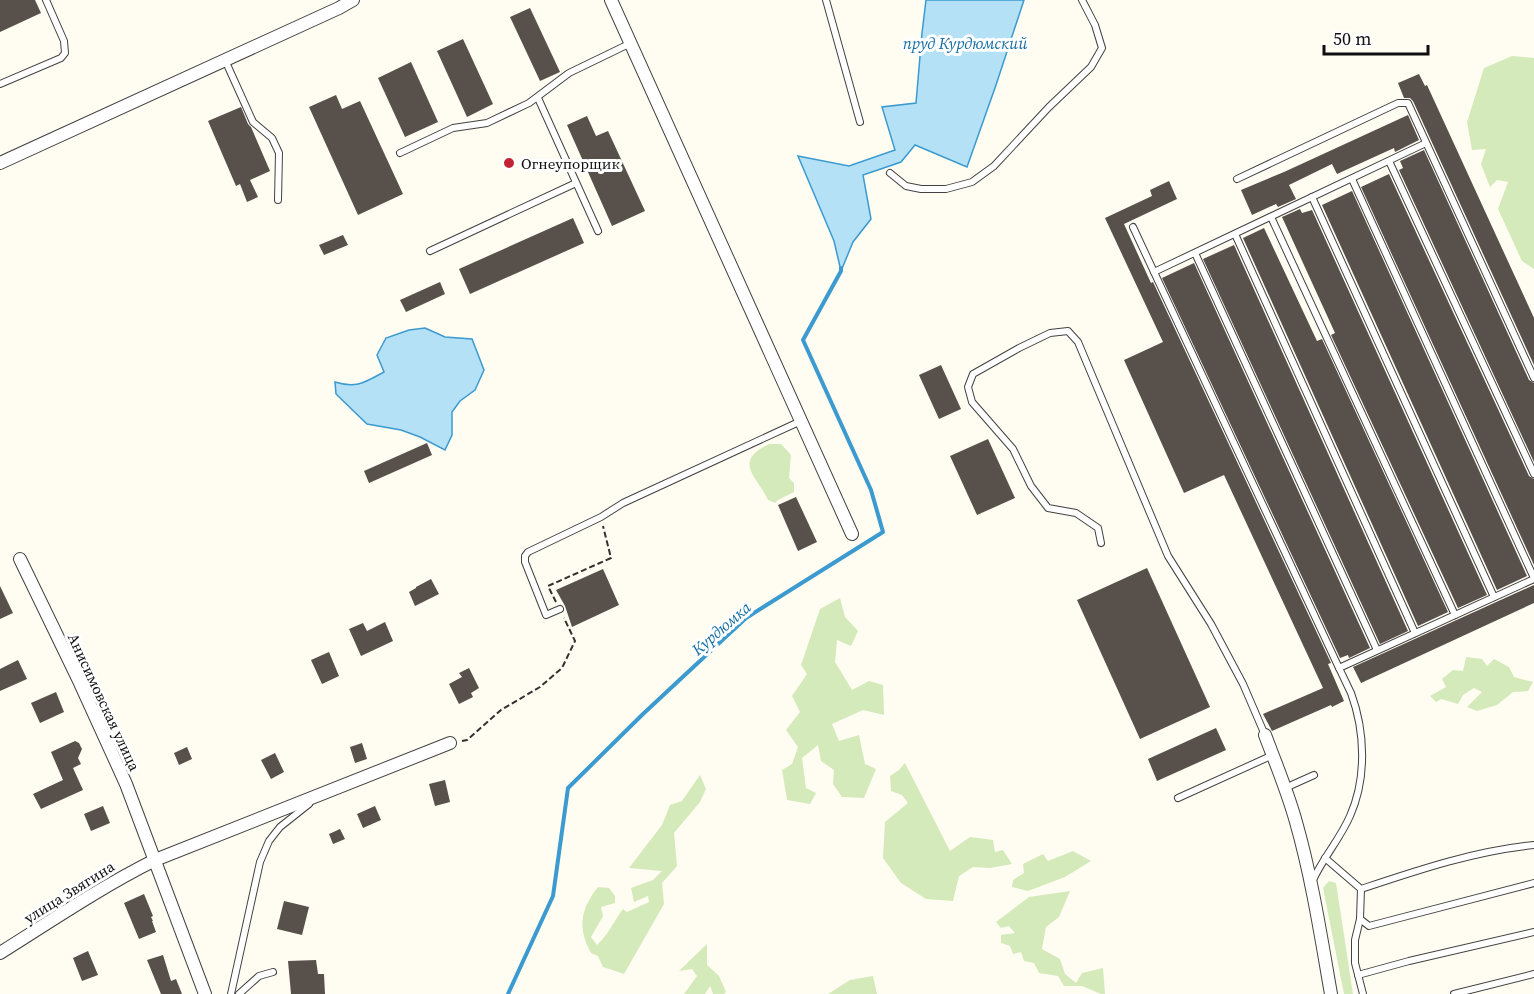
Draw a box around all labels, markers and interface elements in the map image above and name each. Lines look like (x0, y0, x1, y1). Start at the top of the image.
scale bar (1324, 18, 1428, 56)
text: 50 m (1333, 26, 1371, 51)
water label: пруд Курдюмский (903, 32, 1028, 54)
place label: Огнеупорщик (521, 153, 620, 174)
marker: Огнеупорщик (502, 156, 516, 170)
water label: Курдюмка (686, 596, 756, 661)
street label: Анисимовская улица (63, 630, 145, 775)
street label: улица Звягина (20, 856, 119, 928)

